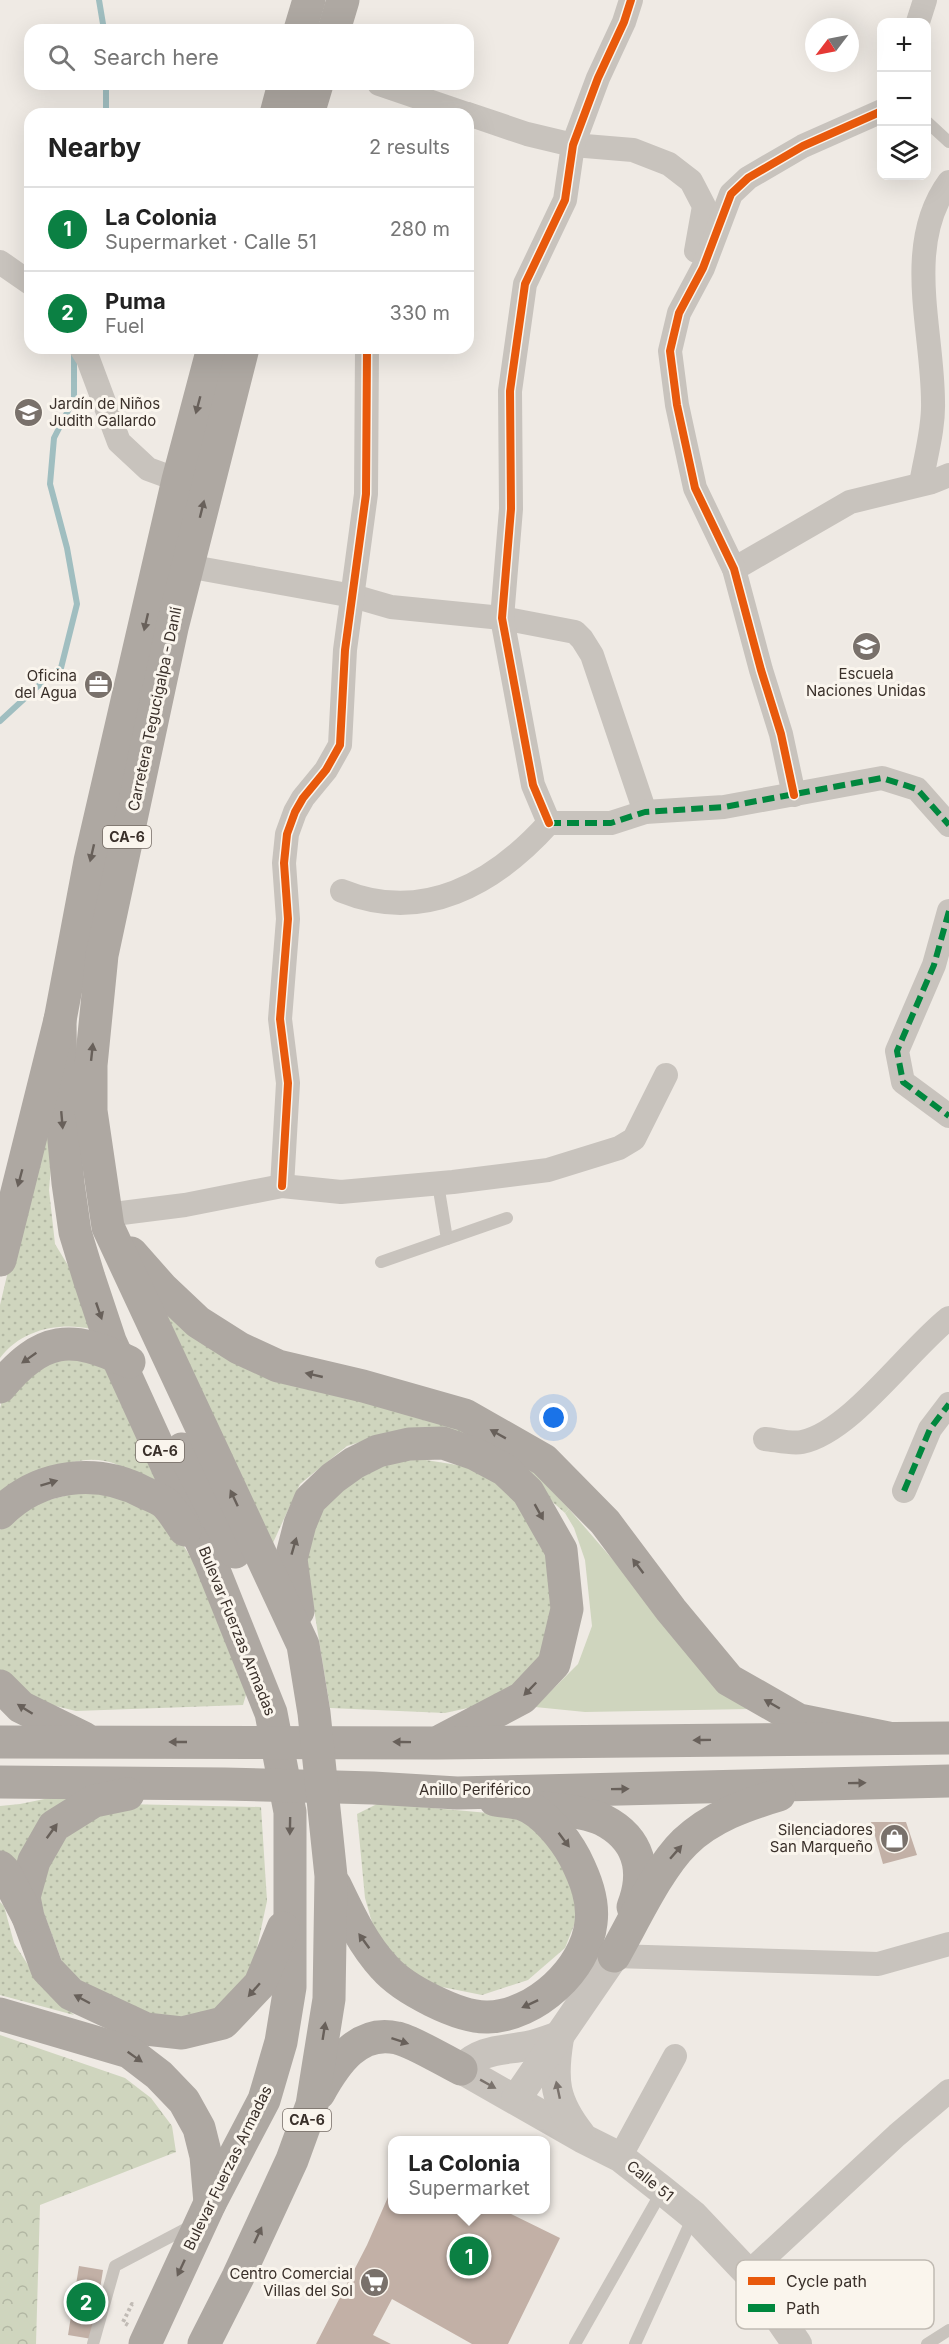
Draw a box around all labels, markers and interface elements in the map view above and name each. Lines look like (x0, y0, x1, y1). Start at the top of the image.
north arrow (805, 18, 859, 72)
map controls (877, 18, 931, 180)
button: + (877, 18, 931, 72)
search box (24, 24, 474, 90)
icon: search (45, 41, 78, 74)
text: Search here (93, 44, 219, 70)
button: − (877, 72, 931, 126)
button: layers (877, 126, 931, 180)
text: Nearby (48, 132, 141, 163)
text: 2 results (369, 135, 450, 159)
text: La Colonia (105, 204, 217, 230)
text: 1 (63, 217, 72, 241)
text: 280 m (390, 217, 450, 241)
text: Supermarket · Calle 51 (105, 230, 317, 254)
text: Puma (105, 288, 166, 314)
text: 2 (61, 301, 74, 325)
text: 330 m (390, 301, 450, 325)
text: Fuel (105, 314, 144, 338)
place label: Jardín de Niños Judith Gallardo (49, 394, 160, 430)
one-way arrow (193, 396, 202, 414)
school or university icon: Jardín de Niños Judith Gallardo (12, 397, 44, 429)
one-way arrow (197, 500, 207, 518)
street label: Carretera Tegucigalpa - Danli (124, 605, 185, 813)
one-way arrow (141, 613, 151, 632)
school or university icon: Escuela Naciones Unidas (850, 631, 882, 663)
place label: Escuela Naciones Unidas (806, 664, 926, 700)
place label: Oficina del Agua (14, 666, 77, 702)
office icon: Oficina del Agua (82, 669, 114, 701)
road number: CA-6 (103, 826, 151, 848)
one-way arrow (86, 844, 96, 862)
one-way arrow (87, 1043, 97, 1062)
one-way arrow (57, 1111, 67, 1130)
one-way arrow (15, 1169, 25, 1187)
one-way arrow (95, 1302, 105, 1320)
one-way arrow (21, 1352, 37, 1364)
one-way arrow (304, 1369, 323, 1379)
your location (539, 1403, 568, 1432)
one-way arrow (489, 1429, 506, 1439)
road number: CA-6 (136, 1440, 184, 1462)
one-way arrow (40, 1478, 58, 1487)
one-way arrow (229, 1490, 238, 1507)
one-way arrow (534, 1503, 544, 1520)
one-way arrow (290, 1537, 299, 1555)
street label: Bulevar Fuerzas Armadas (195, 1543, 280, 1718)
one-way arrow (632, 1559, 644, 1575)
one-way arrow (523, 1682, 537, 1697)
one-way arrow (763, 1699, 780, 1709)
one-way arrow (17, 1703, 34, 1714)
one-way arrow (692, 1735, 711, 1745)
one-way arrow (168, 1737, 187, 1747)
one-way arrow (392, 1737, 411, 1747)
one-way arrow (848, 1778, 867, 1788)
street label: Anillo Periférico (419, 1780, 531, 1799)
one-way arrow (611, 1784, 630, 1793)
one-way arrow (285, 1816, 295, 1835)
place label: Silenciadores San Marqueño (770, 1820, 873, 1856)
one-way arrow (46, 1823, 58, 1839)
shop icon: Silenciadores San Marqueño (878, 1823, 910, 1855)
one-way arrow (558, 1832, 570, 1848)
one-way arrow (669, 1845, 682, 1860)
one-way arrow (359, 1933, 371, 1948)
one-way arrow (247, 1982, 261, 1997)
one-way arrow (73, 1995, 91, 2005)
one-way arrow (522, 2000, 539, 2009)
one-way arrow (320, 2021, 329, 2040)
one-way arrow (391, 2037, 409, 2046)
one-way arrow (127, 2052, 144, 2063)
one-way arrow (480, 2079, 497, 2089)
one-way arrow (552, 2081, 562, 2099)
street label: Bulevar Fuerzas Armadas (179, 2082, 276, 2253)
road number: CA-6 (283, 2109, 331, 2131)
popup (388, 2136, 550, 2214)
text: La Colonia (408, 2150, 520, 2176)
street label: Calle 51 (623, 2156, 678, 2205)
text: Supermarket (408, 2176, 530, 2200)
one-way arrow (253, 2226, 262, 2243)
pin: 1 (450, 2234, 488, 2278)
one-way arrow (176, 2260, 185, 2277)
legend (736, 2260, 934, 2329)
place label: Centro Comercial Villas del Sol (229, 2264, 353, 2300)
supermarket icon: Centro Comercial Villas del Sol (358, 2267, 390, 2299)
text: Cycle path (786, 2271, 867, 2291)
pin: 2 (66, 2280, 106, 2324)
text: Path (786, 2298, 820, 2318)

